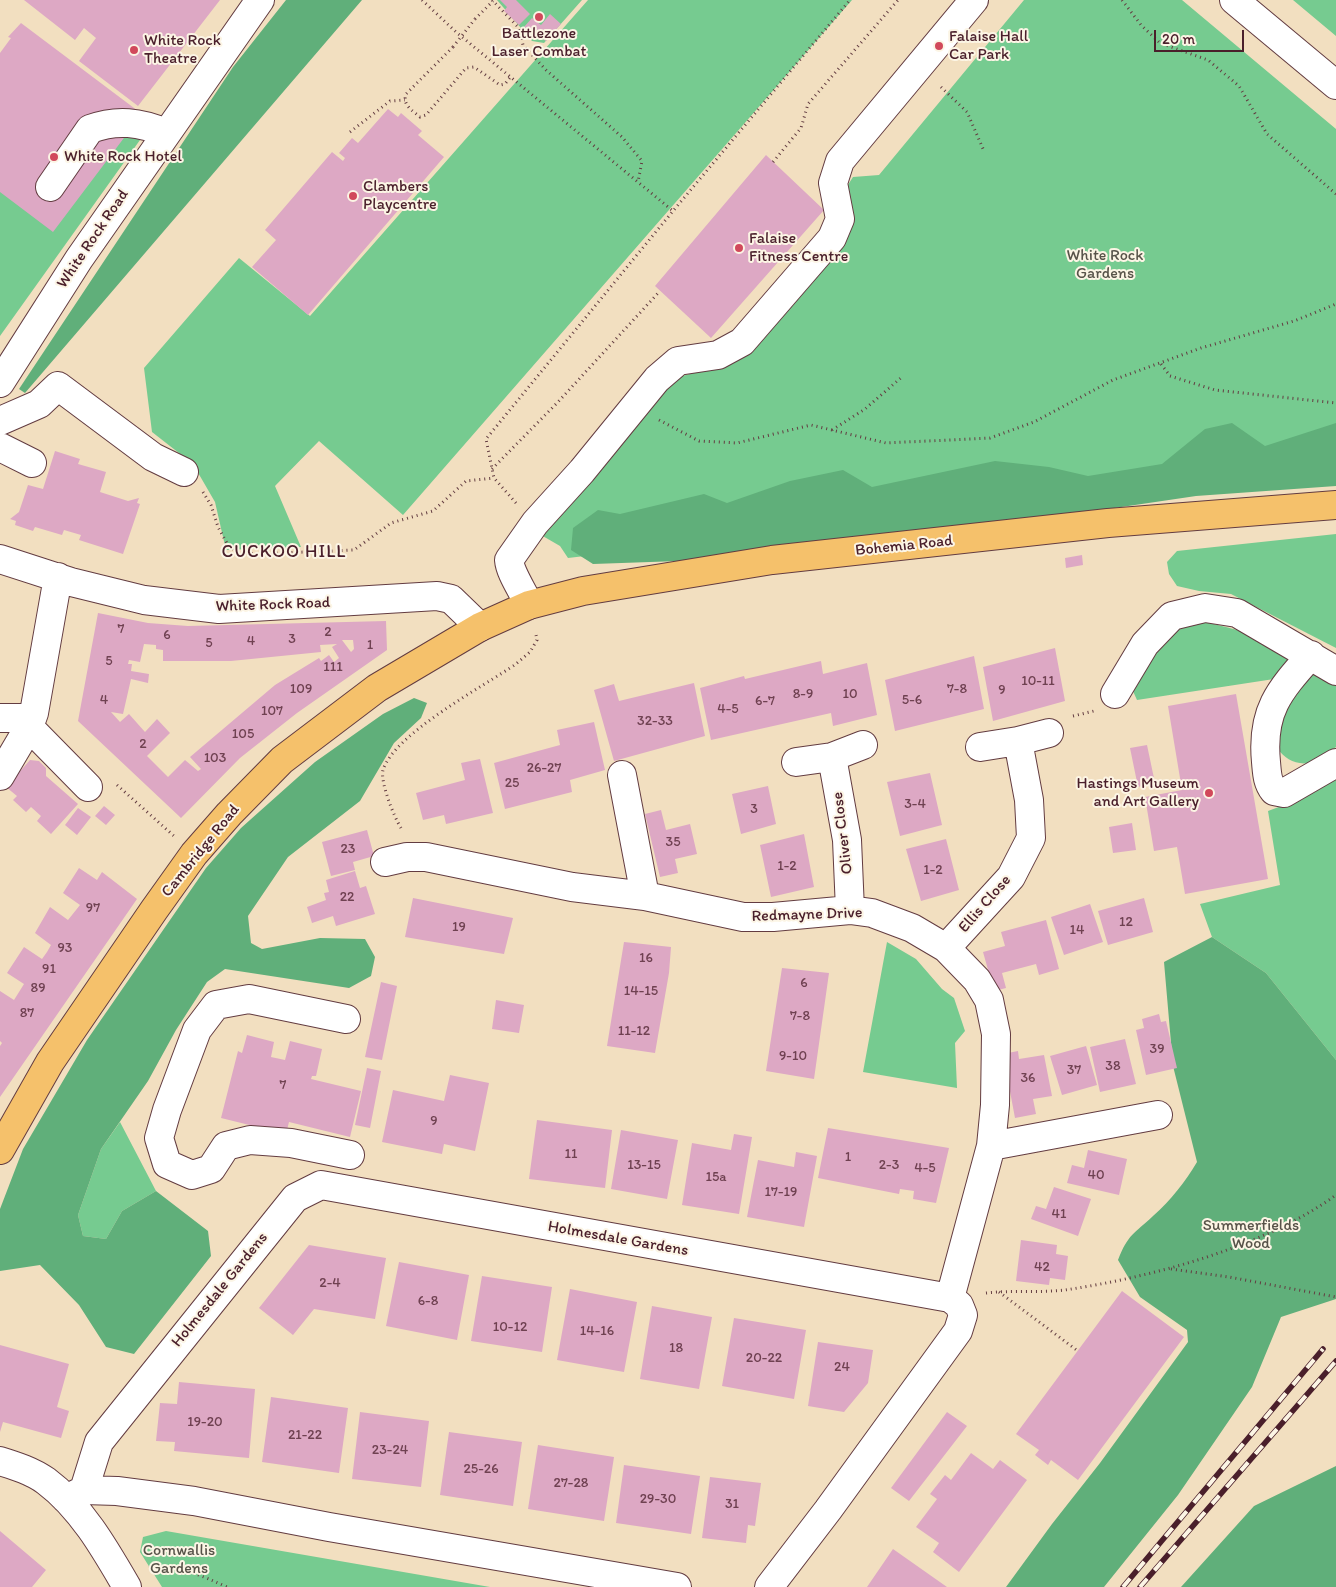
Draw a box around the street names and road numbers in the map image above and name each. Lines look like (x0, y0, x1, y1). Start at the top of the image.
street label: White Rock Road (53, 186, 133, 292)
street label: Bohemia Road (854, 531, 954, 561)
street label: White Rock Road (215, 593, 331, 617)
street label: Oliver Close (828, 791, 858, 875)
street label: Cambridge Road (158, 801, 244, 901)
street label: Ellis Close (955, 871, 1015, 937)
street label: Redmayne Drive (751, 903, 863, 927)
street label: Holmesdale Gardens (546, 1217, 690, 1261)
street label: Holmesdale Gardens (168, 1229, 272, 1351)

